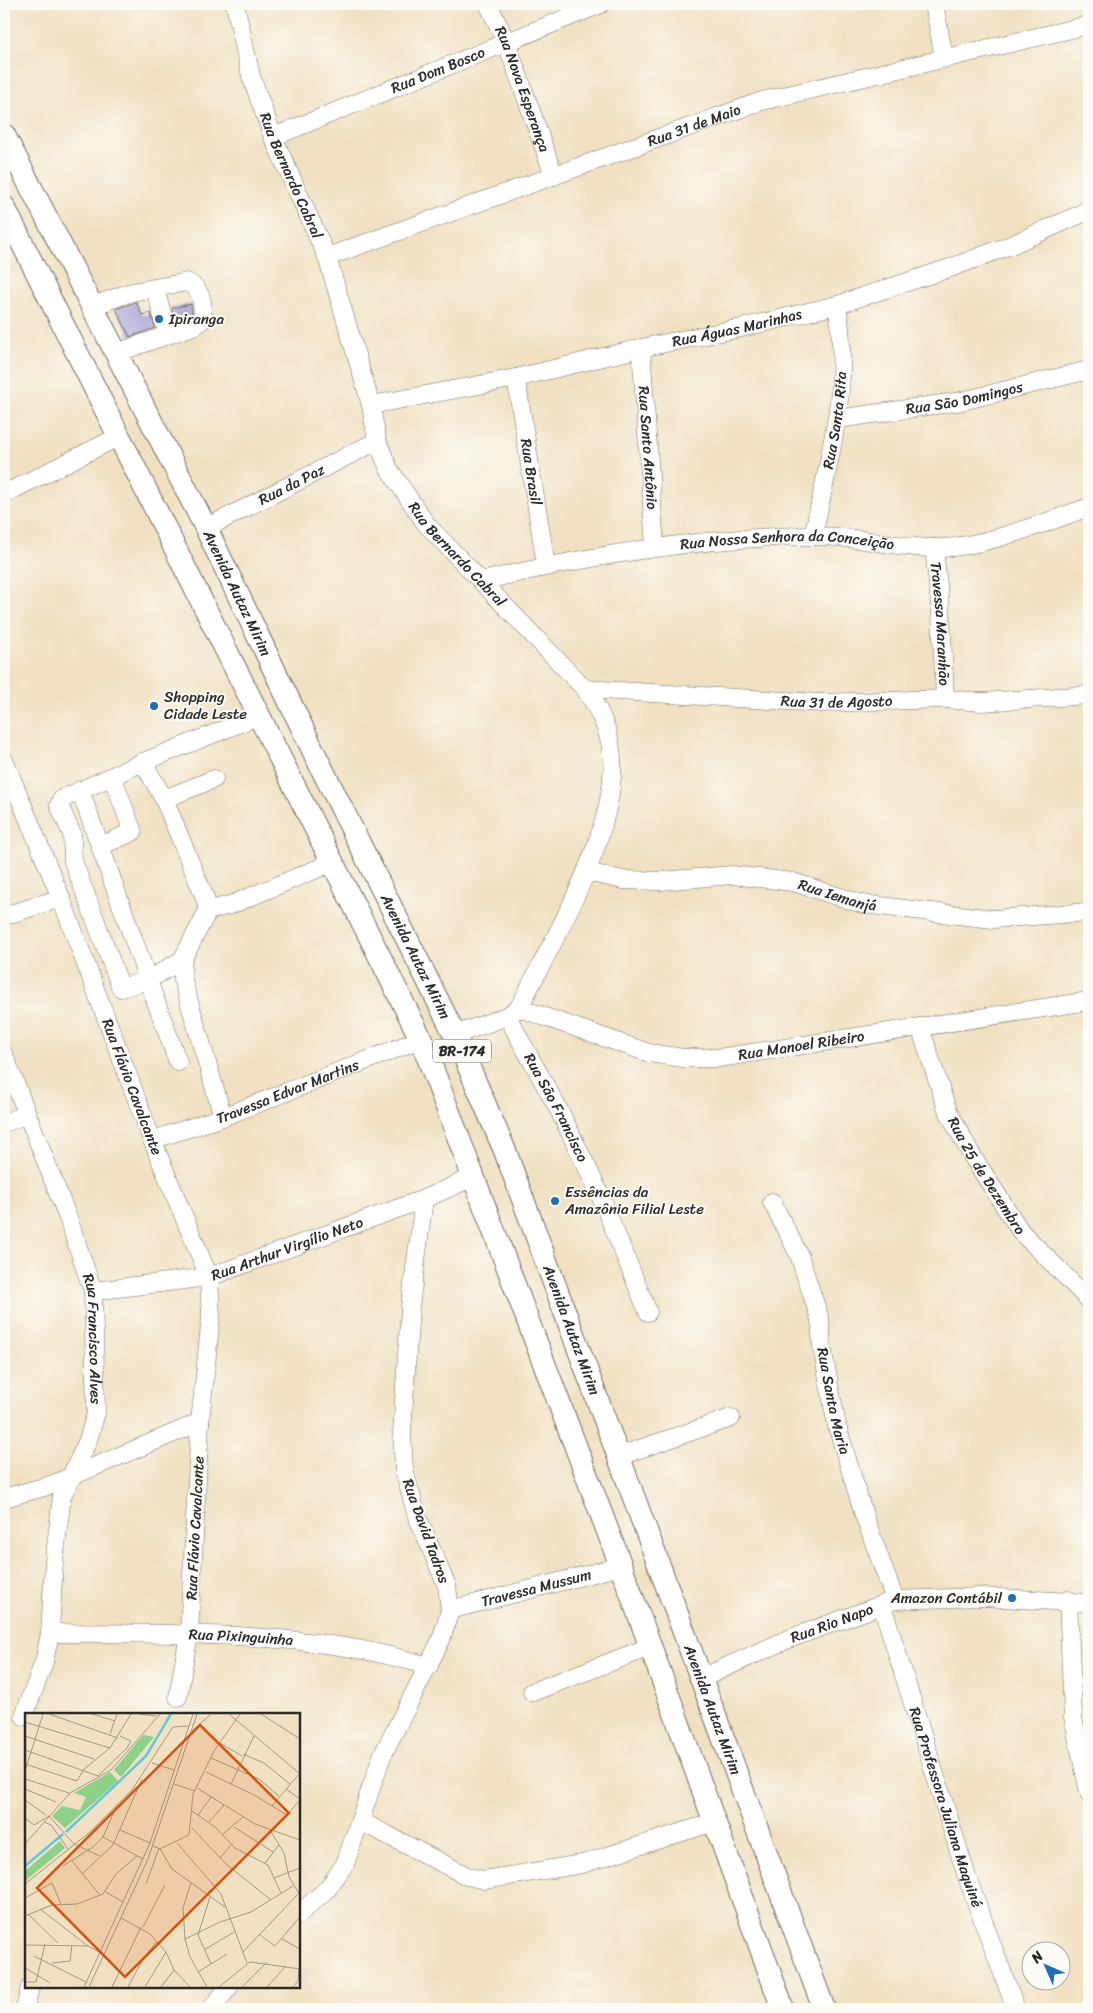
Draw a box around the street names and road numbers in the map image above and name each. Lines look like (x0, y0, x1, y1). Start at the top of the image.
street label: Rua Nova Esperança (488, 21, 558, 156)
street label: Rua Dom Bosco (387, 39, 489, 101)
street label: Rua 31 de Maio (644, 96, 745, 154)
street label: Rua Bernardo Cabral (252, 109, 330, 244)
street label: Rua Águas Marinhas (670, 301, 805, 354)
street label: Rua Santa Rita (815, 370, 854, 471)
street label: Rua São Domingos (904, 374, 1026, 422)
street label: Rua Santo Antônio (631, 385, 665, 511)
street label: Rua Brasil (513, 437, 549, 508)
street label: Rua da Paz (254, 456, 330, 512)
street label: Rua Bernardo Cabral (401, 496, 513, 613)
street label: Rua Nossa Senhora da Conceição (679, 523, 896, 557)
street label: Avenida Autaz Mirim (195, 525, 279, 661)
street label: Travessa Maranhão (923, 560, 957, 687)
street label: Rua 31 de Agosto (780, 688, 893, 716)
street label: Rua Iemanjá (795, 871, 878, 919)
street label: Avenida Autaz Mirim (373, 888, 458, 1024)
street label: Rua Flávio Cavalcante (94, 1015, 170, 1159)
street label: Rua Manoel Ribeiro (736, 1023, 867, 1068)
road number: BR-174 (433, 1040, 491, 1062)
street label: Rua São Francisco (517, 1048, 596, 1167)
street label: Travessa Edvar Martins (213, 1052, 363, 1131)
street label: Rua 25 de Dezembro (940, 1112, 1033, 1240)
street label: Rua Arthur Virgílio Neto (207, 1209, 367, 1288)
street label: Avenida Autaz Mirim (535, 1260, 608, 1399)
street label: Rua Francisco Alves (75, 1270, 109, 1405)
street label: Rua Santa Maria (809, 1345, 858, 1458)
street label: Rua Flávio Cavalcante (178, 1455, 212, 1601)
street label: Rua David Tadros (395, 1475, 457, 1587)
street label: Travessa Mussum (478, 1561, 595, 1614)
street label: Rua Rio Napo (787, 1596, 878, 1650)
street label: Rua Pixinguinha (188, 1621, 295, 1653)
street label: Avenida Autaz Mirim (676, 1640, 749, 1779)
street label: Rua Professora Juliana Maquiné (902, 1704, 990, 1911)

